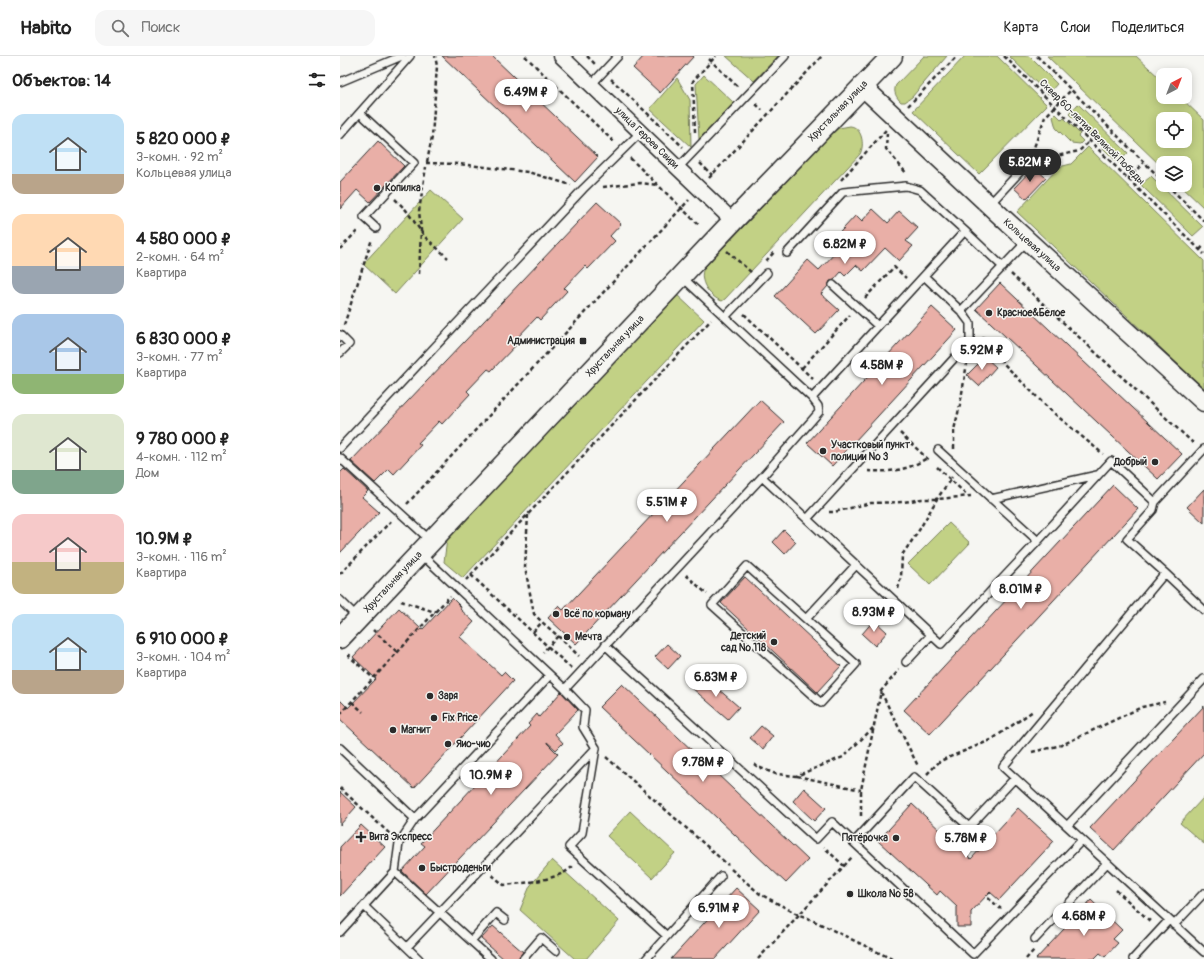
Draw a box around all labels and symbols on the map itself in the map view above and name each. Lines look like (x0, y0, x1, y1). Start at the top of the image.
north arrow (1156, 68, 1192, 104)
street label: Сквер 60-летия Великой Победы (1037, 77, 1147, 187)
street label: Хрустальная улица (806, 78, 870, 144)
pin: 6.49M ₽ (489, 79, 563, 113)
street label: улица Героев Свири (612, 104, 682, 172)
pin: 5.82M ₽ (993, 149, 1067, 183)
place label: Копилка (385, 182, 421, 194)
marker: Копилка (372, 183, 382, 193)
street label: Кольцевая улица (1001, 216, 1064, 274)
pin: 6.82M ₽ (808, 231, 882, 265)
place label: Красное&Белое (997, 307, 1066, 319)
marker: Красное&Белое (984, 308, 994, 318)
street label: Хрустальная улица (583, 312, 647, 379)
place label: Администрация (507, 335, 575, 347)
marker: Администрация (578, 336, 588, 346)
pin: 5.92M ₽ (945, 337, 1019, 371)
pin: 4.58M ₽ (845, 352, 919, 386)
place label: Участковый пункт полиции № 3 (831, 439, 911, 463)
marker: Участковый пункт полиции № 3 (818, 446, 828, 456)
place label: Добрый (1113, 456, 1147, 468)
marker: Добрый (1150, 457, 1160, 467)
pin: 5.51M ₽ (630, 489, 704, 523)
street label: Хрустальная улица (361, 548, 425, 615)
pin: 8.01M ₽ (984, 576, 1058, 610)
pin: 8.93M ₽ (837, 599, 911, 633)
place label: Всё по корману (564, 608, 631, 620)
marker: Всё по корману (551, 609, 561, 619)
place label: Детский сад № 118 (720, 630, 766, 654)
place label: Мечта (575, 631, 602, 643)
marker: Мечта (562, 632, 572, 642)
marker: Детский сад № 118 (769, 637, 779, 647)
pin: 6.83M ₽ (679, 664, 753, 698)
place label: Заря (438, 690, 458, 702)
marker: Заря (425, 691, 435, 701)
place label: Fix Price (442, 712, 479, 724)
marker: Fix Price (429, 713, 439, 723)
place label: Магнит (401, 724, 432, 736)
marker: Магнит (388, 725, 398, 735)
place label: Яио-чио (456, 738, 491, 750)
marker: Яио-чио (443, 739, 453, 749)
pin: 9.78M ₽ (666, 749, 740, 783)
pin: 10.9M ₽ (454, 762, 528, 796)
pin: 5.78M ₽ (929, 825, 1003, 859)
place label: Вита Экспресс (369, 831, 432, 843)
marker: Вита Экспресс (356, 832, 366, 842)
place label: Пятёрочка (842, 832, 888, 844)
marker: Пятёрочка (891, 833, 901, 843)
place label: Быстроденьги (430, 862, 491, 874)
marker: Быстроденьги (417, 863, 427, 873)
place label: Школа № 58 (857, 888, 914, 900)
marker: Школа № 58 (845, 889, 855, 899)
pin: 6.91M ₽ (682, 895, 756, 929)
pin: 4.68M ₽ (1047, 903, 1121, 937)

